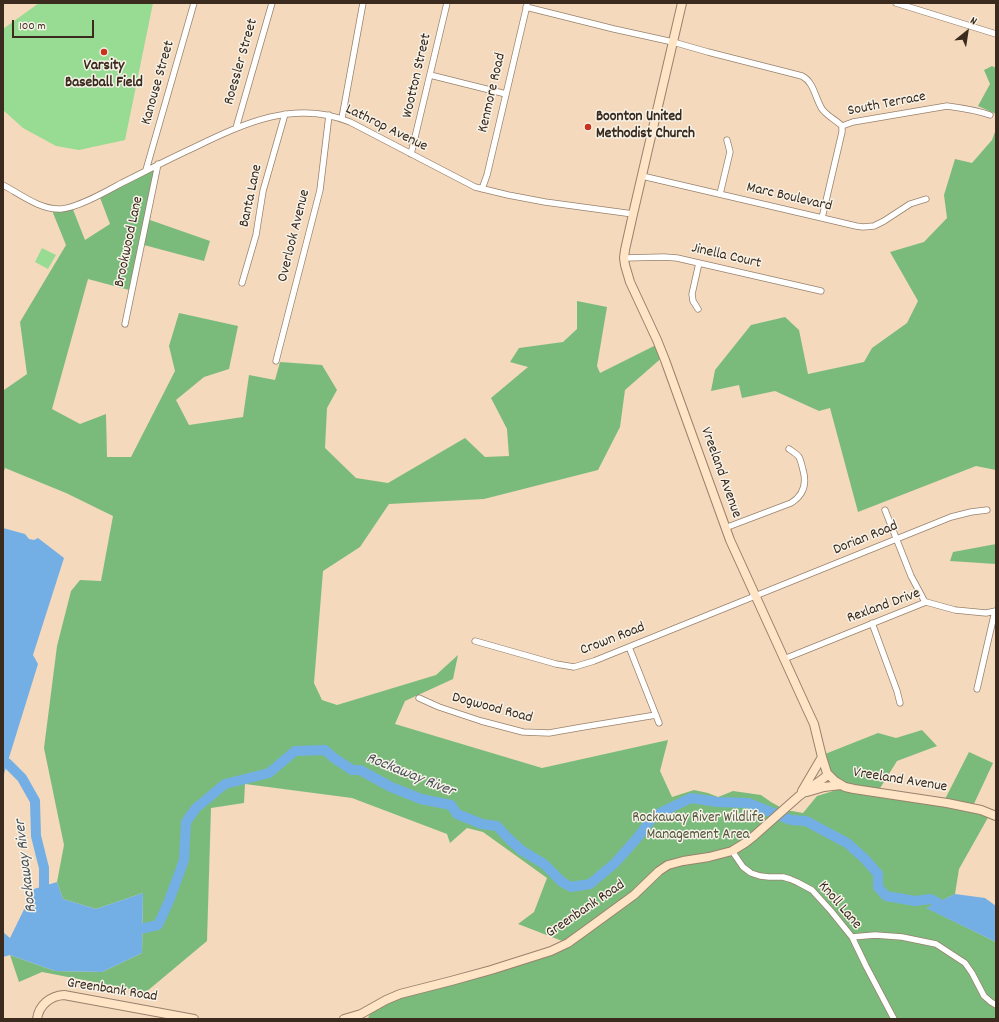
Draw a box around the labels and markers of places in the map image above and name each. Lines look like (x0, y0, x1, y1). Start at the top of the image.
marker: Varsity Baseball Field (99, 47, 109, 57)
place label: Varsity Baseball Field (65, 58, 143, 93)
place label: Boonton United Methodist Church (596, 109, 695, 144)
marker: Boonton United Methodist Church (583, 122, 593, 132)

